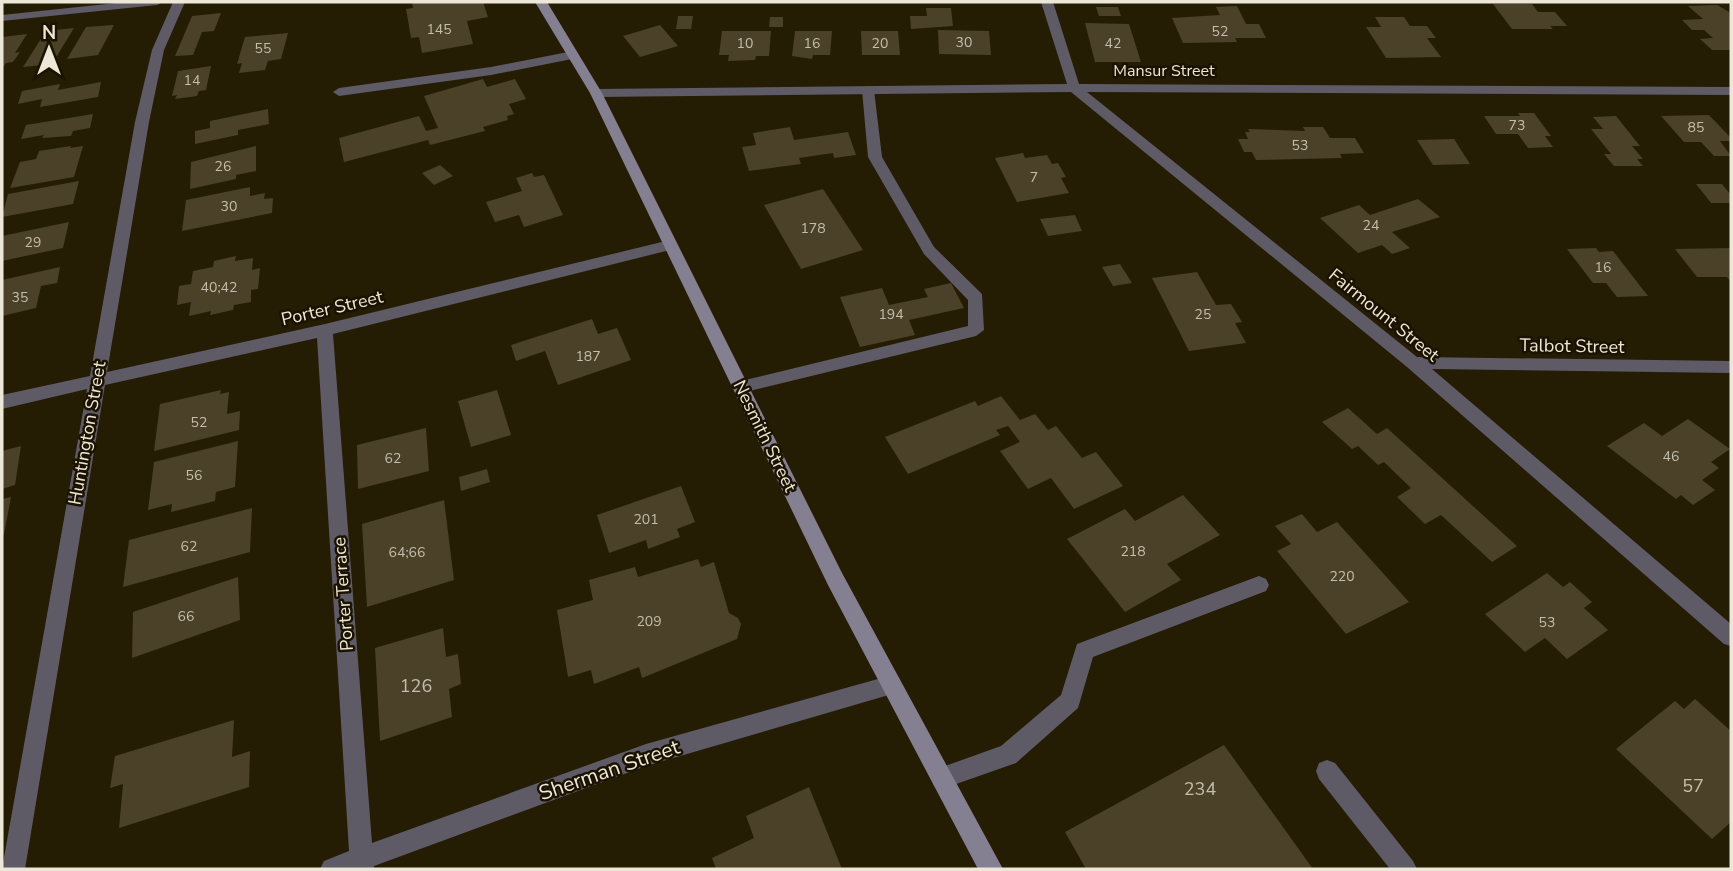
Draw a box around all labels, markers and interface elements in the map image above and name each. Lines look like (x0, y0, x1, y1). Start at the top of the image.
north arrow (14, 14, 84, 84)
text: N (42, 20, 56, 46)
house number: 145 (426, 20, 452, 39)
house number: 52 (1212, 22, 1228, 41)
house number: 30 (956, 33, 972, 52)
house number: 10 (737, 34, 753, 53)
house number: 16 (804, 34, 820, 53)
house number: 20 (872, 34, 888, 53)
house number: 42 (1105, 34, 1121, 53)
house number: 55 (255, 39, 271, 58)
street label: Mansur Street (1113, 60, 1215, 82)
house number: 14 (184, 71, 200, 90)
house number: 73 (1509, 116, 1525, 135)
house number: 85 (1688, 118, 1704, 137)
house number: 53 (1292, 136, 1308, 155)
house number: 26 (215, 157, 231, 176)
house number: 7 (1030, 168, 1038, 187)
house number: 30 (221, 197, 237, 216)
house number: 24 (1363, 216, 1379, 235)
house number: 178 (800, 219, 826, 238)
house number: 29 (25, 233, 41, 252)
house number: 16 (1595, 258, 1611, 277)
street label: Fairmount Street (1324, 263, 1445, 367)
house number: 40;42 (201, 278, 237, 297)
street label: Porter Street (279, 284, 386, 331)
house number: 35 (12, 288, 28, 307)
house number: 194 (878, 305, 904, 324)
house number: 25 (1195, 305, 1211, 324)
street label: Talbot Street (1519, 333, 1625, 359)
house number: 187 (575, 347, 601, 366)
street label: Huntington Street (63, 359, 112, 507)
street label: Nesmith Street (728, 376, 803, 496)
house number: 52 (191, 413, 207, 432)
house number: 46 (1663, 447, 1679, 466)
house number: 62 (385, 449, 401, 468)
house number: 56 (186, 466, 202, 485)
house number: 201 (633, 510, 659, 529)
street label: Porter Terrace (327, 536, 359, 652)
house number: 62 (181, 537, 197, 556)
house number: 218 (1120, 542, 1146, 561)
house number: 64;66 (389, 543, 425, 562)
house number: 220 (1329, 567, 1355, 586)
house number: 66 (178, 607, 194, 626)
house number: 209 (636, 612, 662, 631)
house number: 53 (1539, 613, 1555, 632)
house number: 126 (400, 674, 432, 698)
street label: Sherman Street (535, 733, 684, 807)
house number: 57 (1682, 774, 1704, 798)
house number: 234 (1184, 777, 1216, 801)

